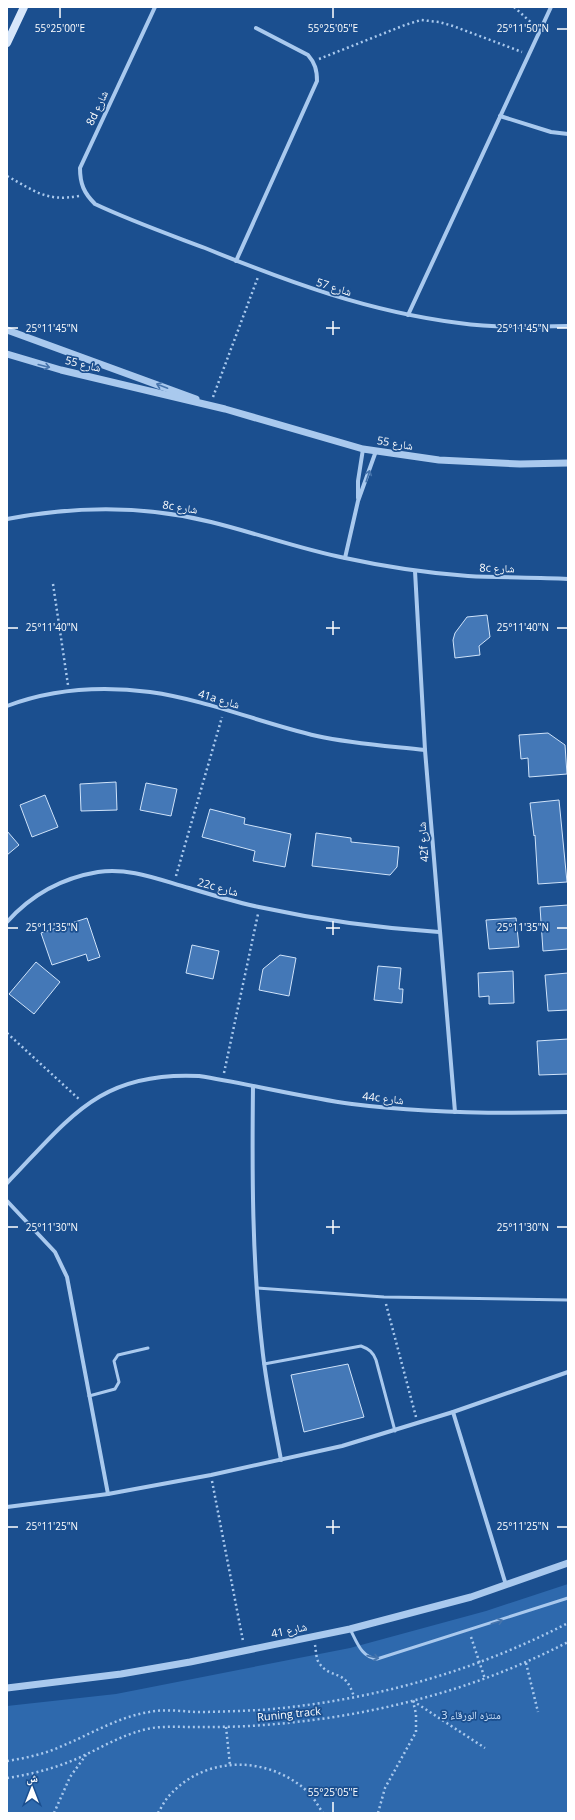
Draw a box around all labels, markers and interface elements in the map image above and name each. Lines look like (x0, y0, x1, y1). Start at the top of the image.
text: 55°25'00"E (35, 21, 85, 35)
text: 55°25'05"E (308, 21, 358, 35)
text: 25°11'50"N (497, 21, 549, 35)
street label: 8d شارع (82, 88, 111, 128)
street label: شارع 57 (315, 274, 354, 299)
text: 25°11'45"N (26, 321, 78, 335)
text: 25°11'45"N (497, 321, 549, 335)
street label: شارع 55 (64, 352, 103, 375)
one-way arrow (37, 363, 50, 370)
one-way arrow (156, 381, 168, 389)
street label: شارع 55 (376, 432, 414, 453)
one-way arrow (364, 471, 372, 483)
street label: 8c شارع (161, 496, 199, 517)
street label: 8c شارع (479, 559, 515, 576)
text: 25°11'40"N (26, 620, 78, 634)
text: 25°11'40"N (497, 620, 549, 634)
street label: 41a شارع (197, 685, 242, 712)
street label: 42f شارع (414, 822, 431, 863)
street label: 22c شارع (196, 874, 240, 899)
text: 25°11'35"N (26, 920, 78, 934)
text: 25°11'35"N (497, 920, 549, 934)
street label: 44c شارع (362, 1088, 405, 1107)
text: 25°11'30"N (26, 1220, 78, 1234)
text: 25°11'30"N (497, 1220, 549, 1234)
text: 25°11'25"N (26, 1519, 78, 1533)
text: 25°11'25"N (497, 1519, 549, 1533)
street label: شارع 41 (270, 1618, 308, 1641)
one-way arrow (490, 1618, 503, 1625)
one-way arrow (366, 1654, 379, 1662)
street label: Runing track (256, 1703, 322, 1724)
park label: منتزه الورقاء 3 (441, 1707, 501, 1722)
north arrow (12, 1768, 52, 1808)
text: ش (26, 1770, 38, 1786)
text: 55°25'05"E (308, 1785, 358, 1799)

